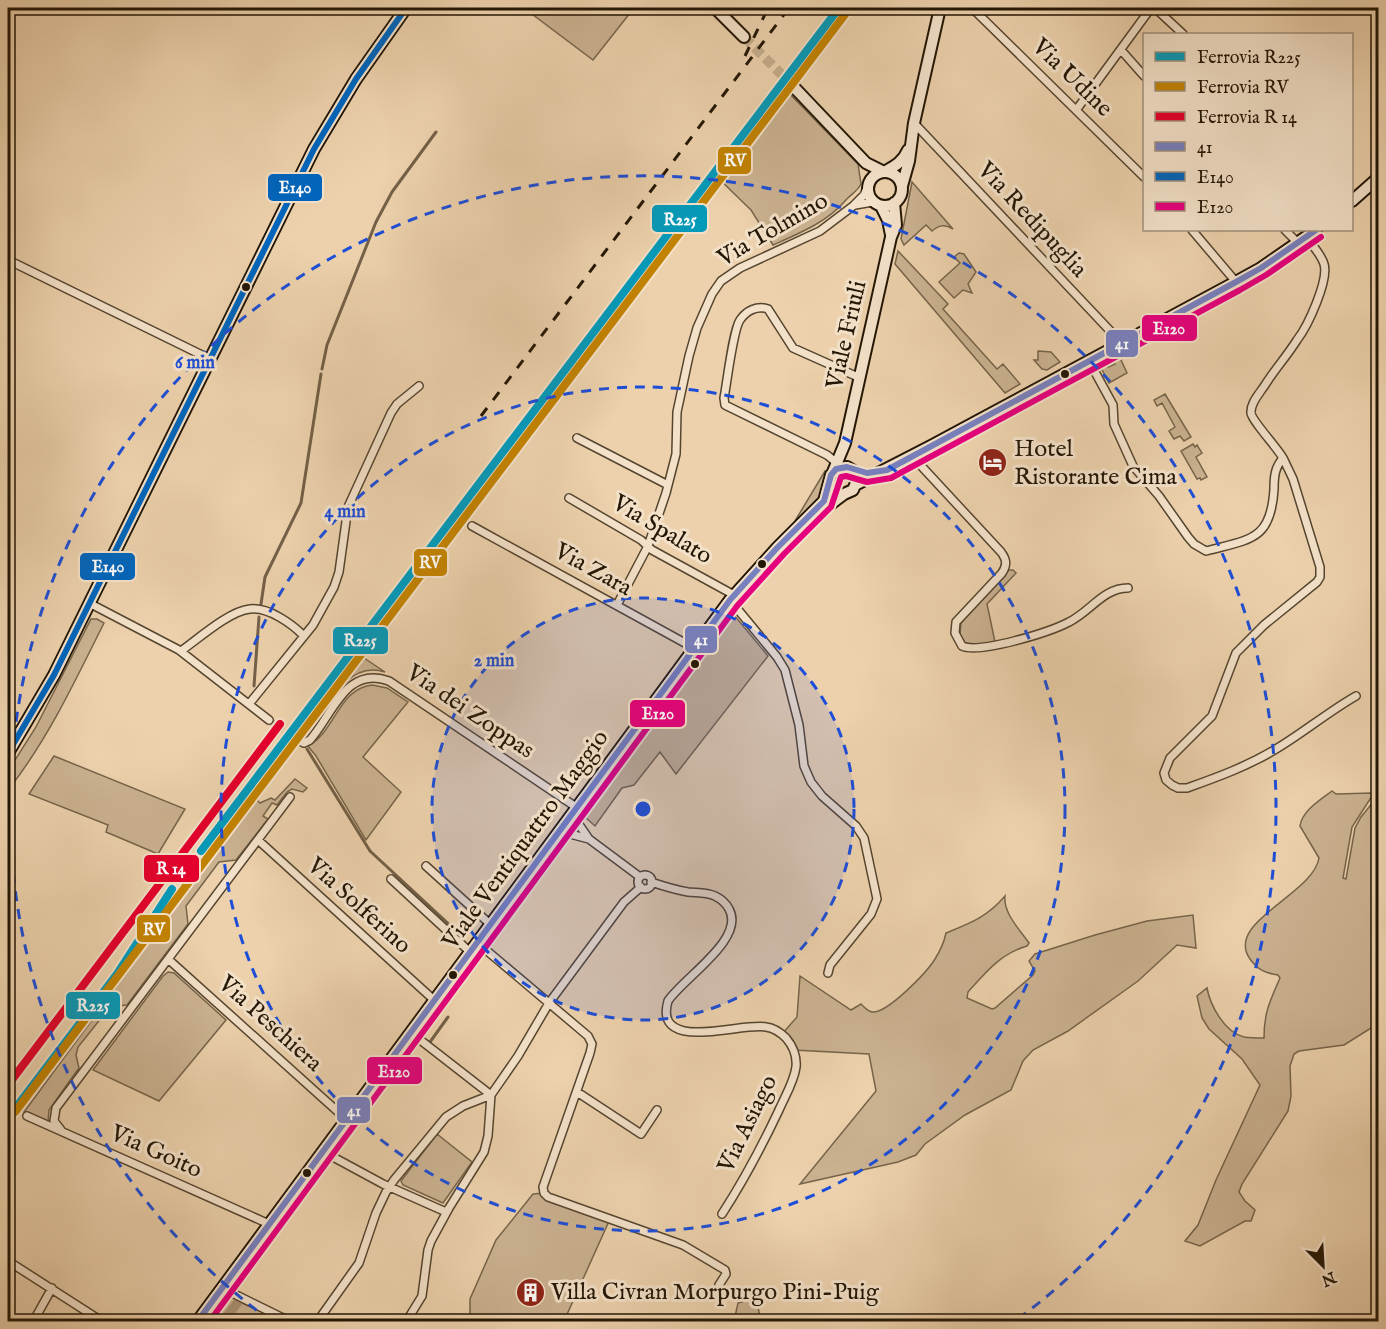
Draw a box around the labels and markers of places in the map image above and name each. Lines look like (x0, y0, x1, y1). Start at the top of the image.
unlabelled marker (240, 281, 252, 293)
unlabelled marker (1059, 368, 1071, 380)
place label: Hotel Ristorante Cima (1014, 434, 1177, 493)
hotel icon: Hotel Ristorante Cima (977, 447, 1009, 479)
unlabelled marker (756, 558, 768, 570)
unlabelled marker (689, 658, 701, 670)
centre of rings (633, 799, 653, 819)
unlabelled marker (447, 969, 459, 981)
unlabelled marker (301, 1167, 313, 1179)
building icon: Villa Civran Morpurgo Pini-Puig (514, 1276, 546, 1308)
place label: Villa Civran Morpurgo Pini-Puig (550, 1277, 880, 1308)

